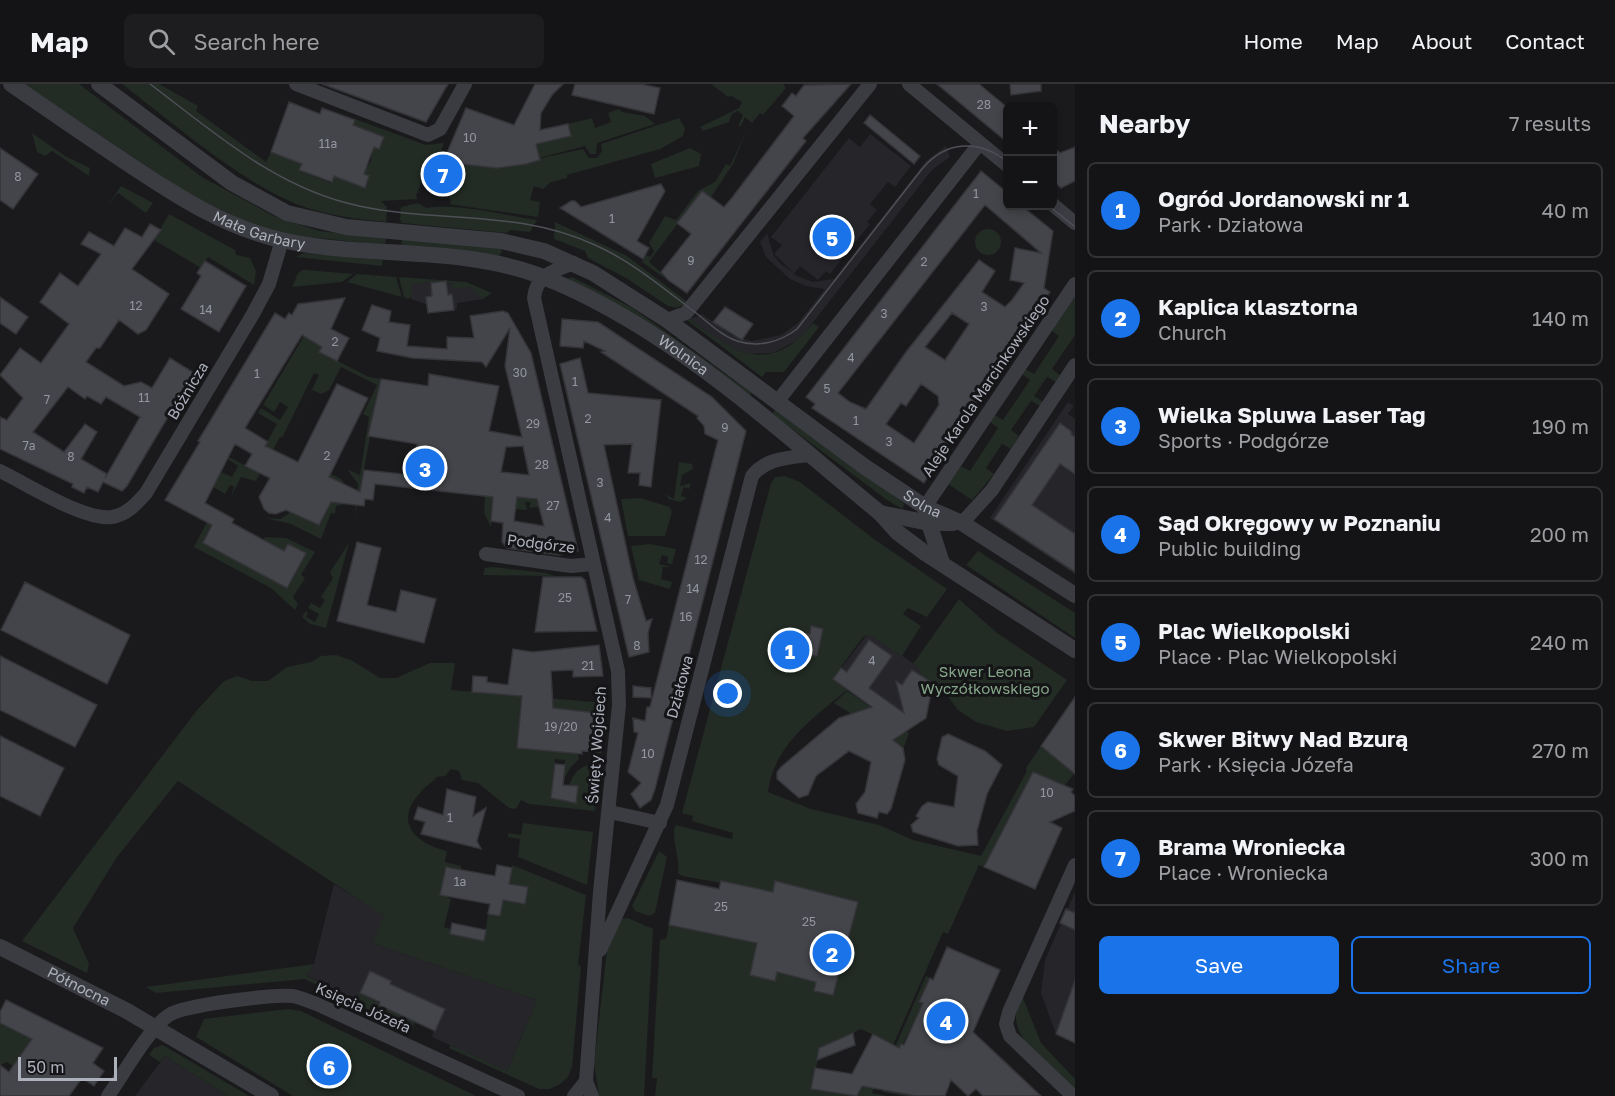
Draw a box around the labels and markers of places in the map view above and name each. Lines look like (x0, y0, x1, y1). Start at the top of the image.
pin: 7 (424, 152, 462, 196)
pin: 5 (812, 214, 852, 260)
pin: 3 (406, 446, 444, 490)
pin: 1 (770, 628, 810, 672)
pin: 2 (812, 930, 852, 976)
pin: 4 (926, 998, 966, 1044)
pin: 6 (310, 1044, 348, 1088)

